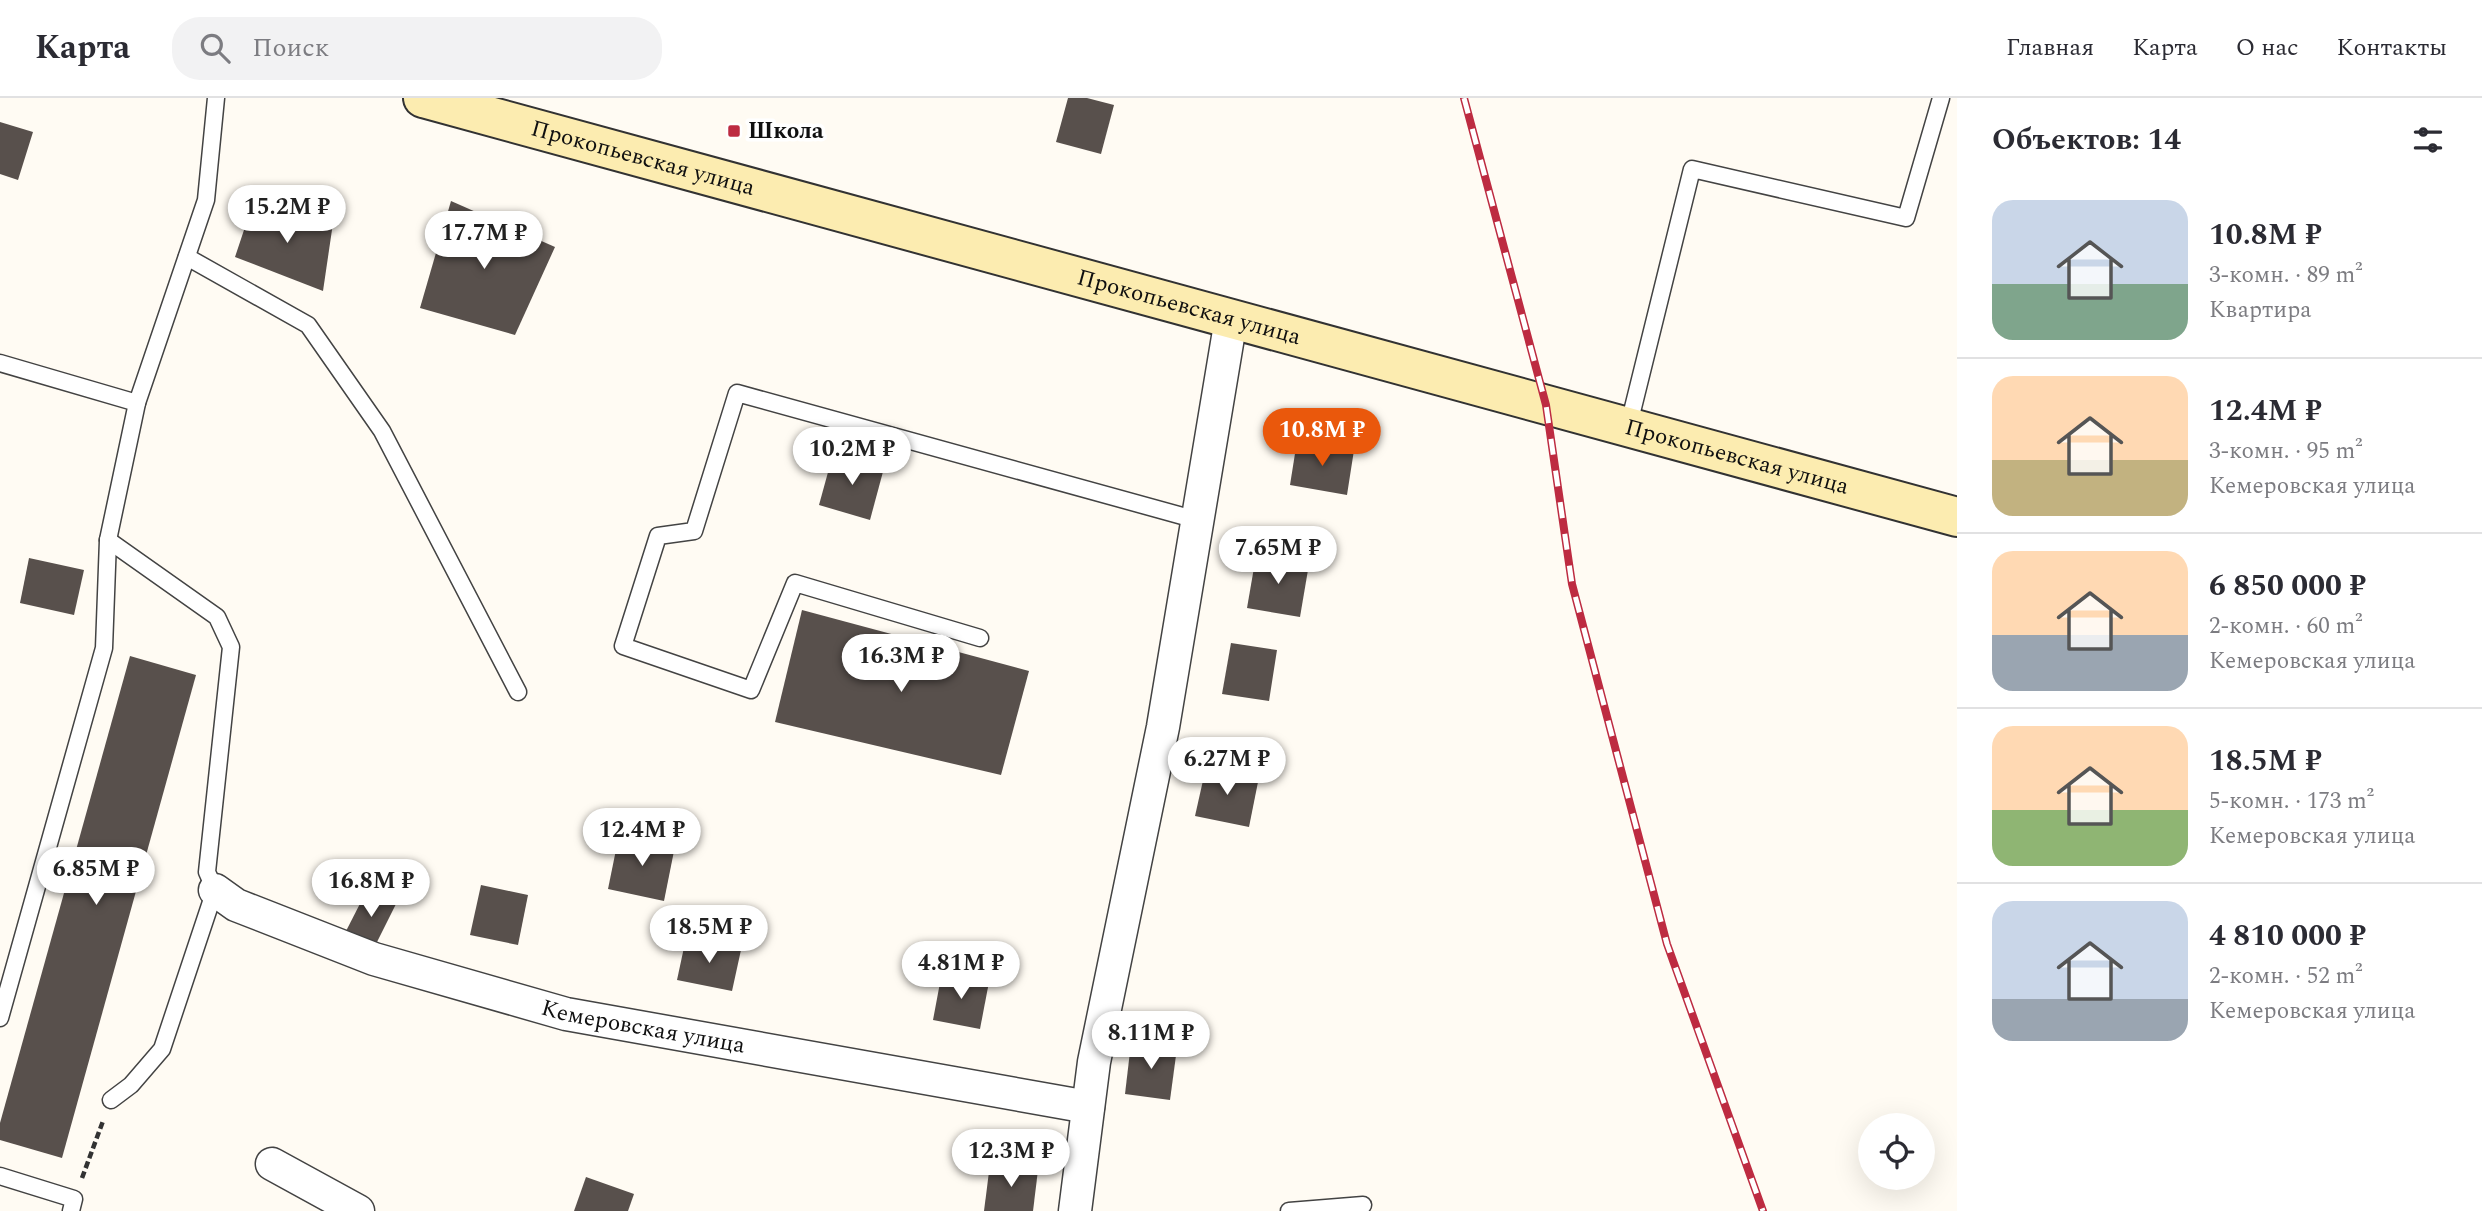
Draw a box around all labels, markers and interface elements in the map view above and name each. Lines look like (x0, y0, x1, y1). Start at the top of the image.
search box (172, 17, 662, 80)
text: Карта (35, 23, 130, 73)
text: Поиск (252, 28, 329, 68)
icon: search (196, 29, 234, 67)
text: Главная (2006, 30, 2094, 66)
text: Карта (2132, 30, 2198, 66)
text: О нас (2236, 30, 2299, 66)
text: Контакты (2337, 30, 2447, 66)
street label: Прокопьевская улица (527, 111, 759, 205)
place label: Школа (748, 114, 824, 149)
text: Объектов: 14 (1992, 117, 2181, 163)
icon: filters (2409, 121, 2447, 159)
marker: Школа (726, 123, 742, 139)
pin: 15.2M ₽ (222, 186, 352, 245)
text: 15.2M ₽ (244, 190, 330, 225)
pin: 17.7M ₽ (419, 212, 549, 271)
text: 10.8M ₽ (2209, 212, 2322, 258)
text: 17.7M ₽ (441, 216, 527, 251)
icon: home (2048, 228, 2132, 312)
text: 3-комн. · 89 m² (2209, 258, 2363, 293)
street label: Прокопьевская улица (1073, 260, 1305, 354)
text: Квартира (2209, 293, 2312, 328)
text: 12.4M ₽ (2209, 388, 2322, 434)
icon: home (2048, 404, 2132, 488)
pin: 10.8M ₽ (1257, 408, 1387, 468)
street label: Прокопьевская улица (1621, 410, 1853, 504)
text: 10.8M ₽ (1279, 413, 1365, 448)
pin: 10.2M ₽ (787, 428, 917, 487)
text: 10.2M ₽ (809, 432, 895, 467)
text: 3-комн. · 95 m² (2209, 434, 2363, 469)
text: Кемеровская улица (2209, 469, 2415, 504)
pin: 7.65M ₽ (1213, 526, 1343, 586)
text: 7.65M ₽ (1235, 531, 1321, 566)
text: 6 850 000 ₽ (2209, 563, 2366, 609)
icon: home (2048, 579, 2132, 663)
text: 2-комн. · 60 m² (2209, 609, 2363, 644)
pin: 16.3M ₽ (836, 634, 966, 694)
text: 16.3M ₽ (858, 639, 944, 674)
text: Кемеровская улица (2209, 644, 2415, 679)
pin: 6.27M ₽ (1162, 738, 1292, 797)
text: 18.5M ₽ (2209, 738, 2322, 784)
text: 6.27M ₽ (1184, 742, 1270, 777)
icon: home (2048, 754, 2132, 838)
text: 5-комн. · 173 m² (2209, 784, 2374, 819)
pin: 12.4M ₽ (577, 808, 707, 868)
text: 12.4M ₽ (599, 813, 685, 848)
text: Кемеровская улица (2209, 819, 2415, 854)
pin: 6.85M ₽ (31, 848, 161, 907)
text: 6.85M ₽ (53, 852, 139, 887)
pin: 16.8M ₽ (306, 860, 436, 919)
text: 16.8M ₽ (328, 864, 414, 899)
pin: 18.5M ₽ (644, 906, 774, 965)
text: 18.5M ₽ (666, 910, 752, 945)
text: 4 810 000 ₽ (2209, 913, 2366, 959)
icon: home (2048, 929, 2132, 1013)
pin: 4.81M ₽ (896, 942, 1026, 1001)
text: 4.81M ₽ (918, 946, 1004, 981)
text: 2-комн. · 52 m² (2209, 959, 2363, 994)
street label: Кемеровская улица (537, 990, 748, 1063)
text: Кемеровская улица (2209, 994, 2415, 1029)
pin: 8.11M ₽ (1086, 1012, 1216, 1071)
text: 8.11M ₽ (1108, 1016, 1194, 1051)
map controls (1858, 1113, 1935, 1190)
button: locate (1858, 1113, 1935, 1190)
pin: 12.3M ₽ (946, 1130, 1076, 1189)
text: 12.3M ₽ (968, 1134, 1054, 1169)

